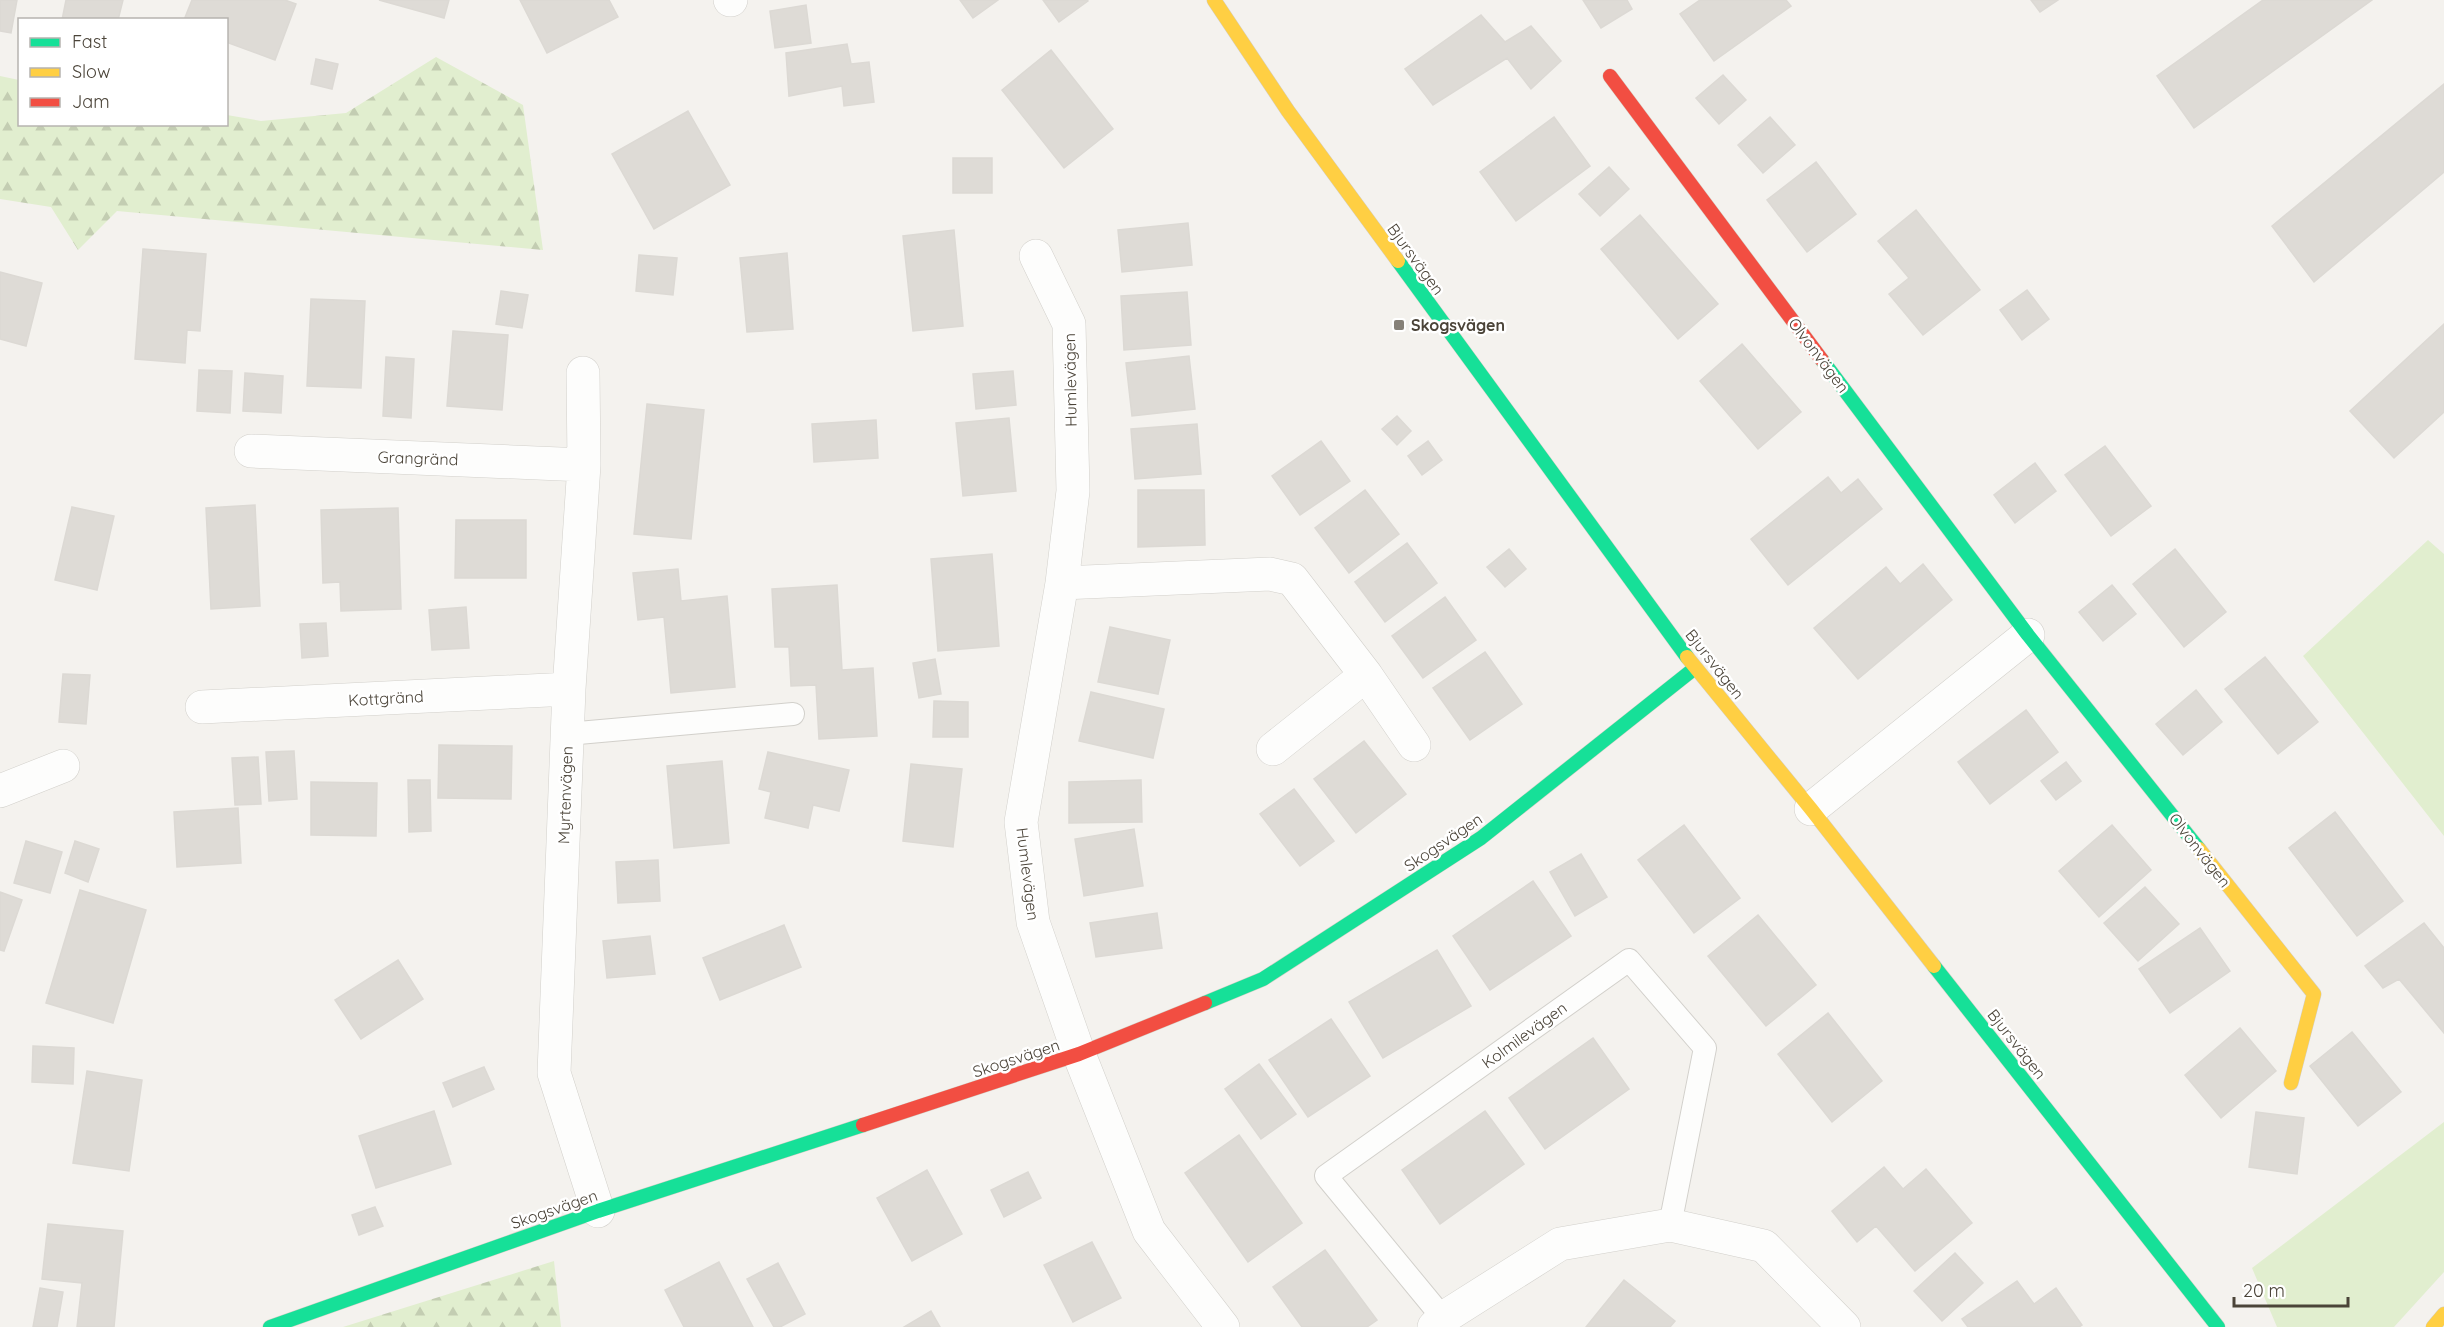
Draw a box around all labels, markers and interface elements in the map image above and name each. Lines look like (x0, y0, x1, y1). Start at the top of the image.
legend (18, 18, 228, 126)
text: Fast (72, 30, 107, 53)
text: Slow (72, 60, 110, 83)
text: Jam (72, 90, 110, 113)
street label: Bjursvägen (1383, 219, 1449, 299)
street label: Olvonvägen (1784, 314, 1854, 396)
place label: Skogsvägen (1411, 315, 1505, 335)
marker: Skogsvägen (1392, 318, 1406, 332)
street label: Humlevägen (1059, 333, 1081, 427)
street label: Grangränd (377, 447, 459, 469)
street label: Bjursvägen (1681, 625, 1749, 703)
street label: Kottgränd (348, 686, 424, 710)
street label: Myrtenvägen (553, 746, 577, 844)
street label: Skogsvägen (1400, 808, 1486, 876)
street label: Olvonvägen (2165, 809, 2235, 891)
street label: Humlevägen (1012, 826, 1044, 922)
street label: Kolmilevägen (1478, 997, 1570, 1073)
street label: Bjursvägen (1983, 1005, 2051, 1083)
street label: Skogsvägen (970, 1035, 1062, 1081)
street label: Skogsvägen (508, 1185, 600, 1233)
scale bar (2234, 1270, 2348, 1308)
text: 20 m (2243, 1279, 2285, 1302)

